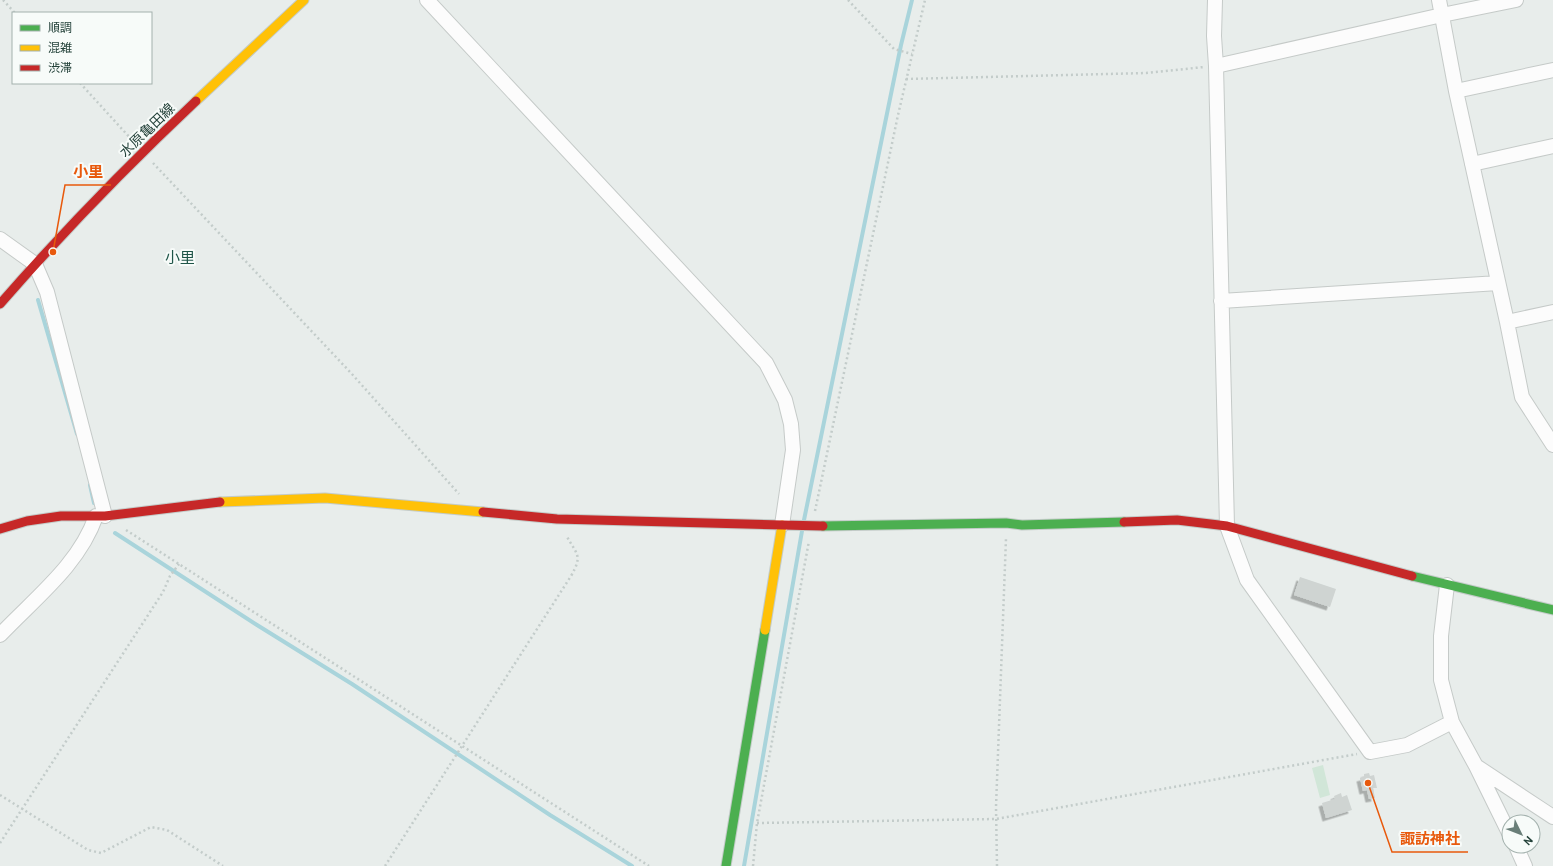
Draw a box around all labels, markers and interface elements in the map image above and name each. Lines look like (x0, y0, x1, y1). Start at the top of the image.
legend (12, 12, 152, 84)
text: 順調 (48, 20, 72, 35)
text: 混雑 (48, 40, 72, 55)
text: 渋滞 (48, 60, 72, 75)
street label: 水原亀田線 (116, 99, 178, 161)
callout: 小里 (65, 158, 111, 185)
text: 小里 (73, 163, 103, 181)
district label: 小里 (165, 249, 195, 267)
north arrow (1501, 814, 1541, 854)
callout: 諏訪神社 (1392, 825, 1468, 852)
text: 諏訪神社 (1400, 830, 1460, 848)
text: N (1521, 833, 1536, 848)

